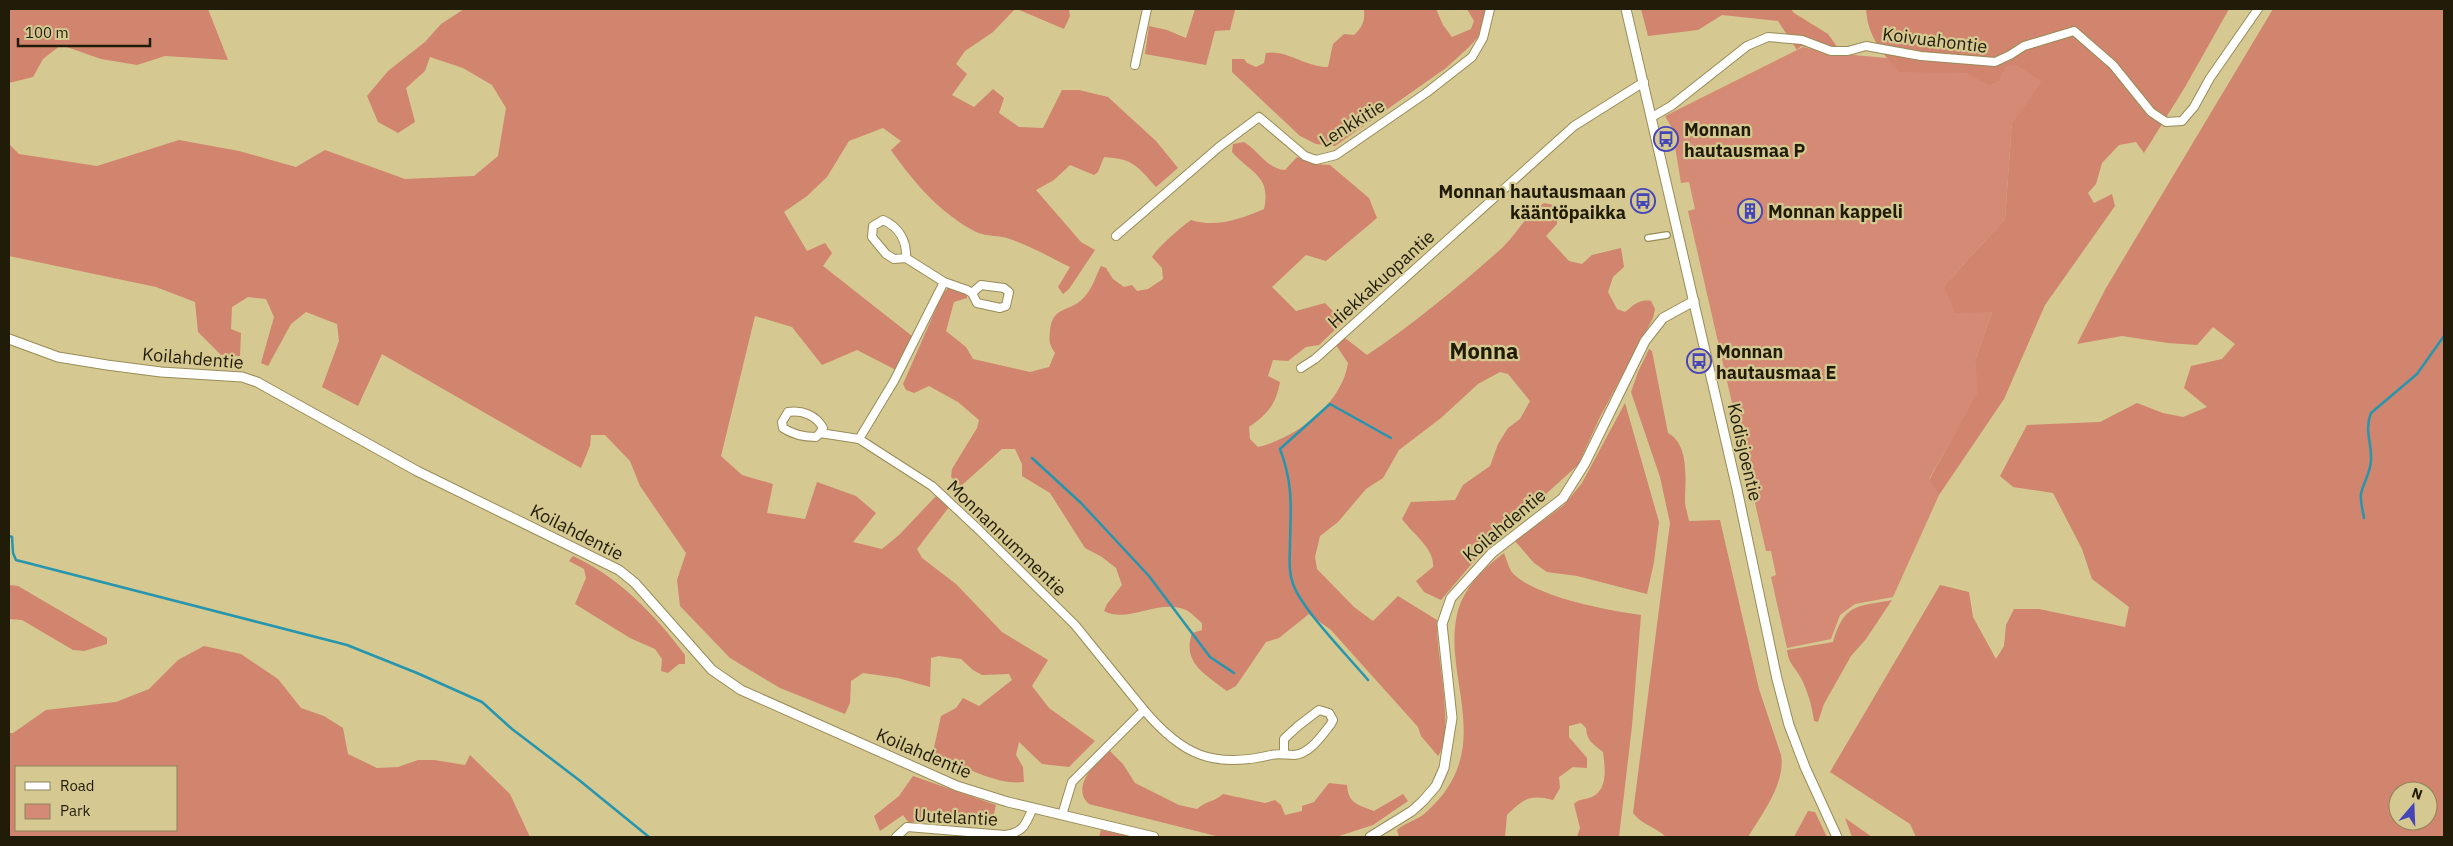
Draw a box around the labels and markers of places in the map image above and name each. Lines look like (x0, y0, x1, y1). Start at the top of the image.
place label: Monnan hautausmaa P (1684, 118, 1805, 162)
bus stop icon: Monnan hautausmaa P (1653, 126, 1679, 152)
place label: Monnan hautausmaan kääntöpaikka (1438, 180, 1626, 224)
bus stop icon: Monnan hautausmaan kääntöpaikka (1630, 188, 1656, 214)
building icon: Monnan kappeli (1737, 198, 1763, 224)
place label: Monnan kappeli (1768, 200, 1903, 223)
place label: Monnan hautausmaa E (1716, 340, 1836, 384)
bus stop icon: Monnan hautausmaa E (1686, 348, 1712, 374)

